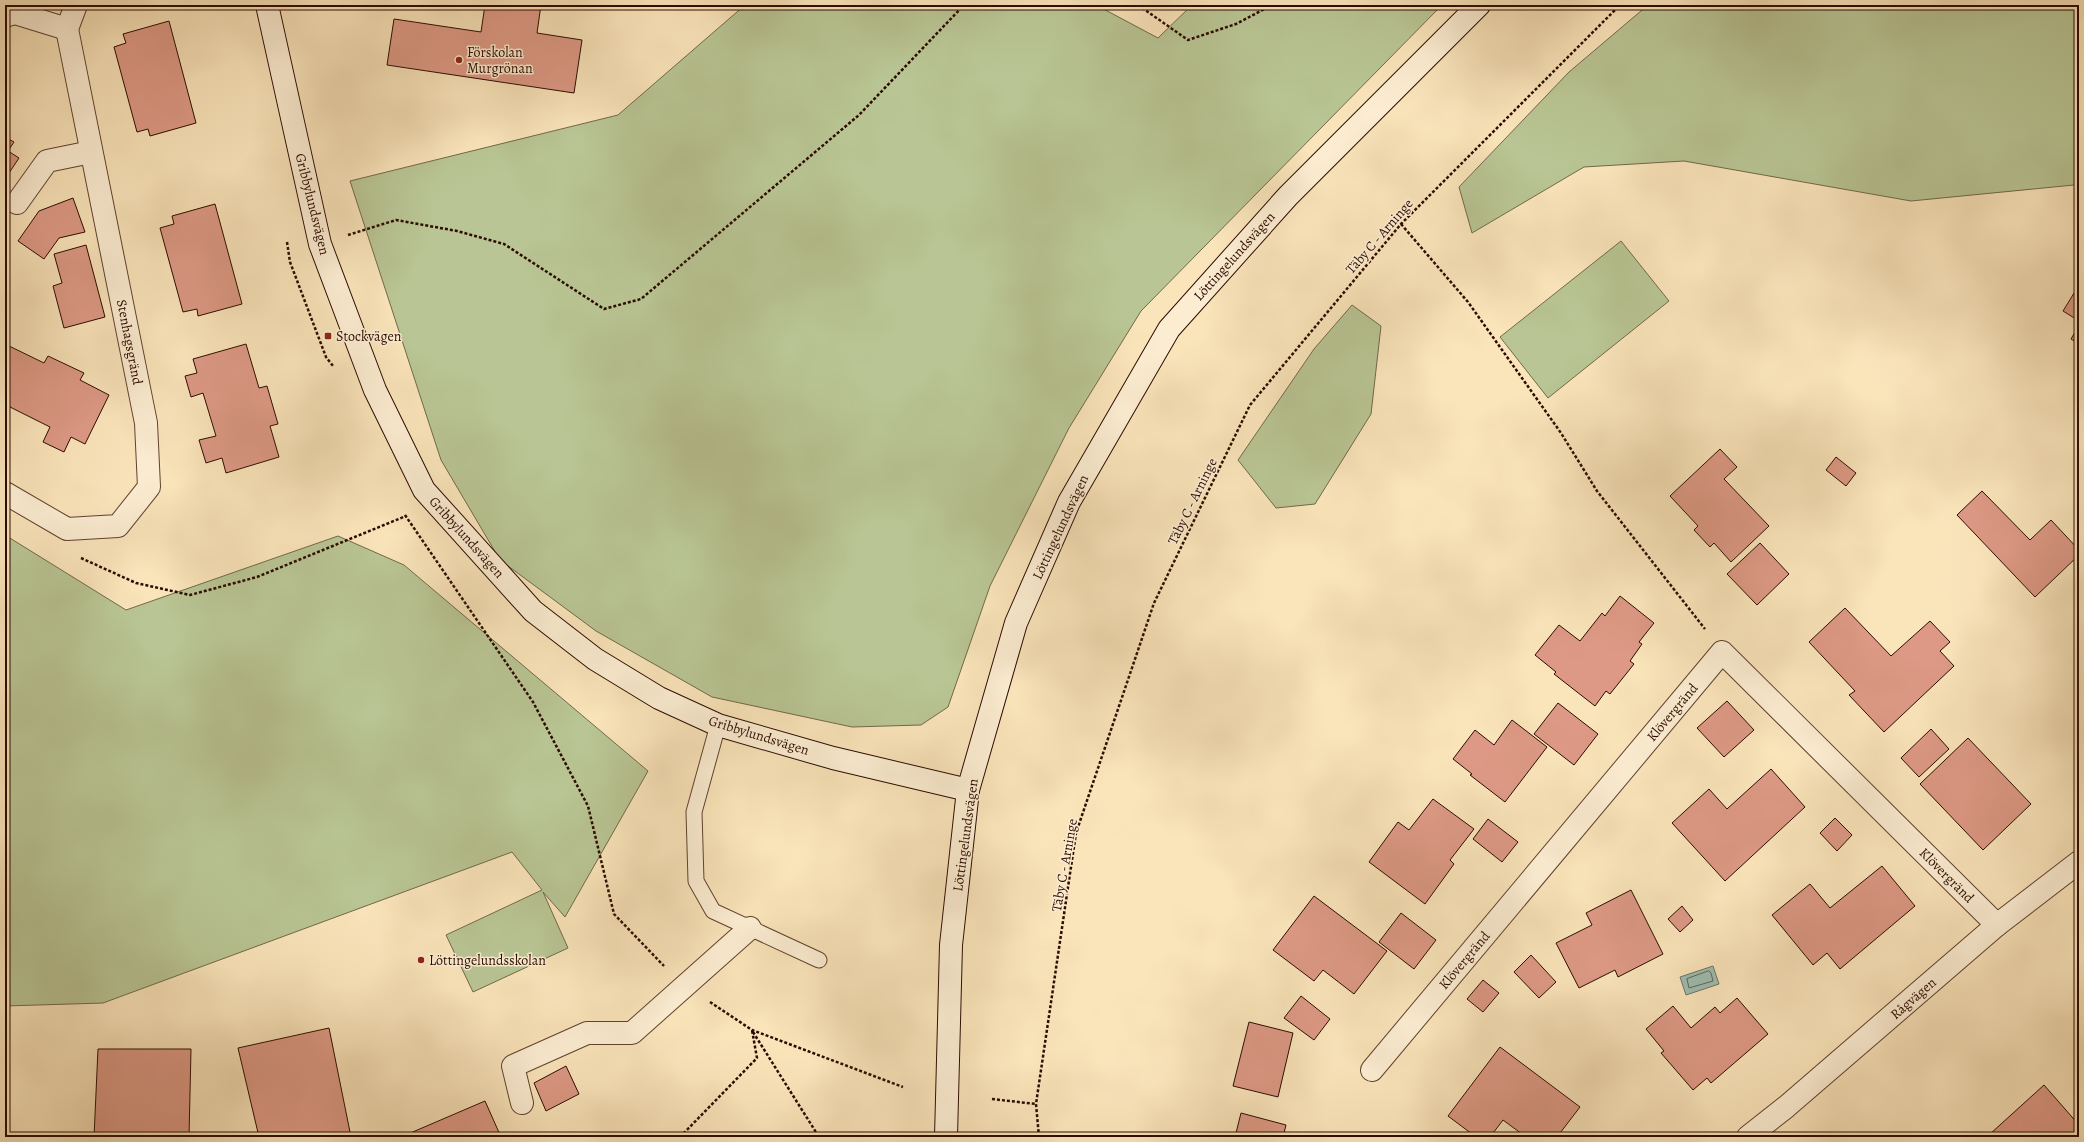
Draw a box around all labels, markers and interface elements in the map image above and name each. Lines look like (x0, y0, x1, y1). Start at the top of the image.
place label: Förskolan Murgrönan (467, 43, 533, 78)
marker: Förskolan Murgrönan (454, 55, 464, 65)
street label: Gribbylundsvägen (291, 151, 334, 257)
street label: Täby C - Arninge (1341, 195, 1417, 278)
street label: Löttingelundsvägen (1189, 208, 1280, 305)
street label: Stenhagsgränd (112, 298, 147, 387)
place label: Stockvägen (336, 327, 402, 346)
marker: Stockvägen (323, 331, 333, 341)
street label: Täby C - Arninge (1163, 455, 1222, 548)
street label: Löttingelundsvägen (1028, 471, 1093, 583)
street label: Gribbylundsvägen (425, 492, 509, 583)
street label: Klövergränd (1642, 679, 1703, 745)
street label: Gribbylundsvägen (706, 711, 812, 760)
street label: Löttingelundsvägen (948, 777, 983, 893)
street label: Täby C - Arninge (1047, 817, 1082, 913)
street label: Klövergränd (1915, 844, 1979, 907)
street label: Klövergränd (1434, 927, 1495, 993)
place label: Löttingelundsskolan (429, 951, 546, 970)
marker: Löttingelundsskolan (416, 955, 426, 965)
street label: Rågvägen (1886, 973, 1941, 1024)

